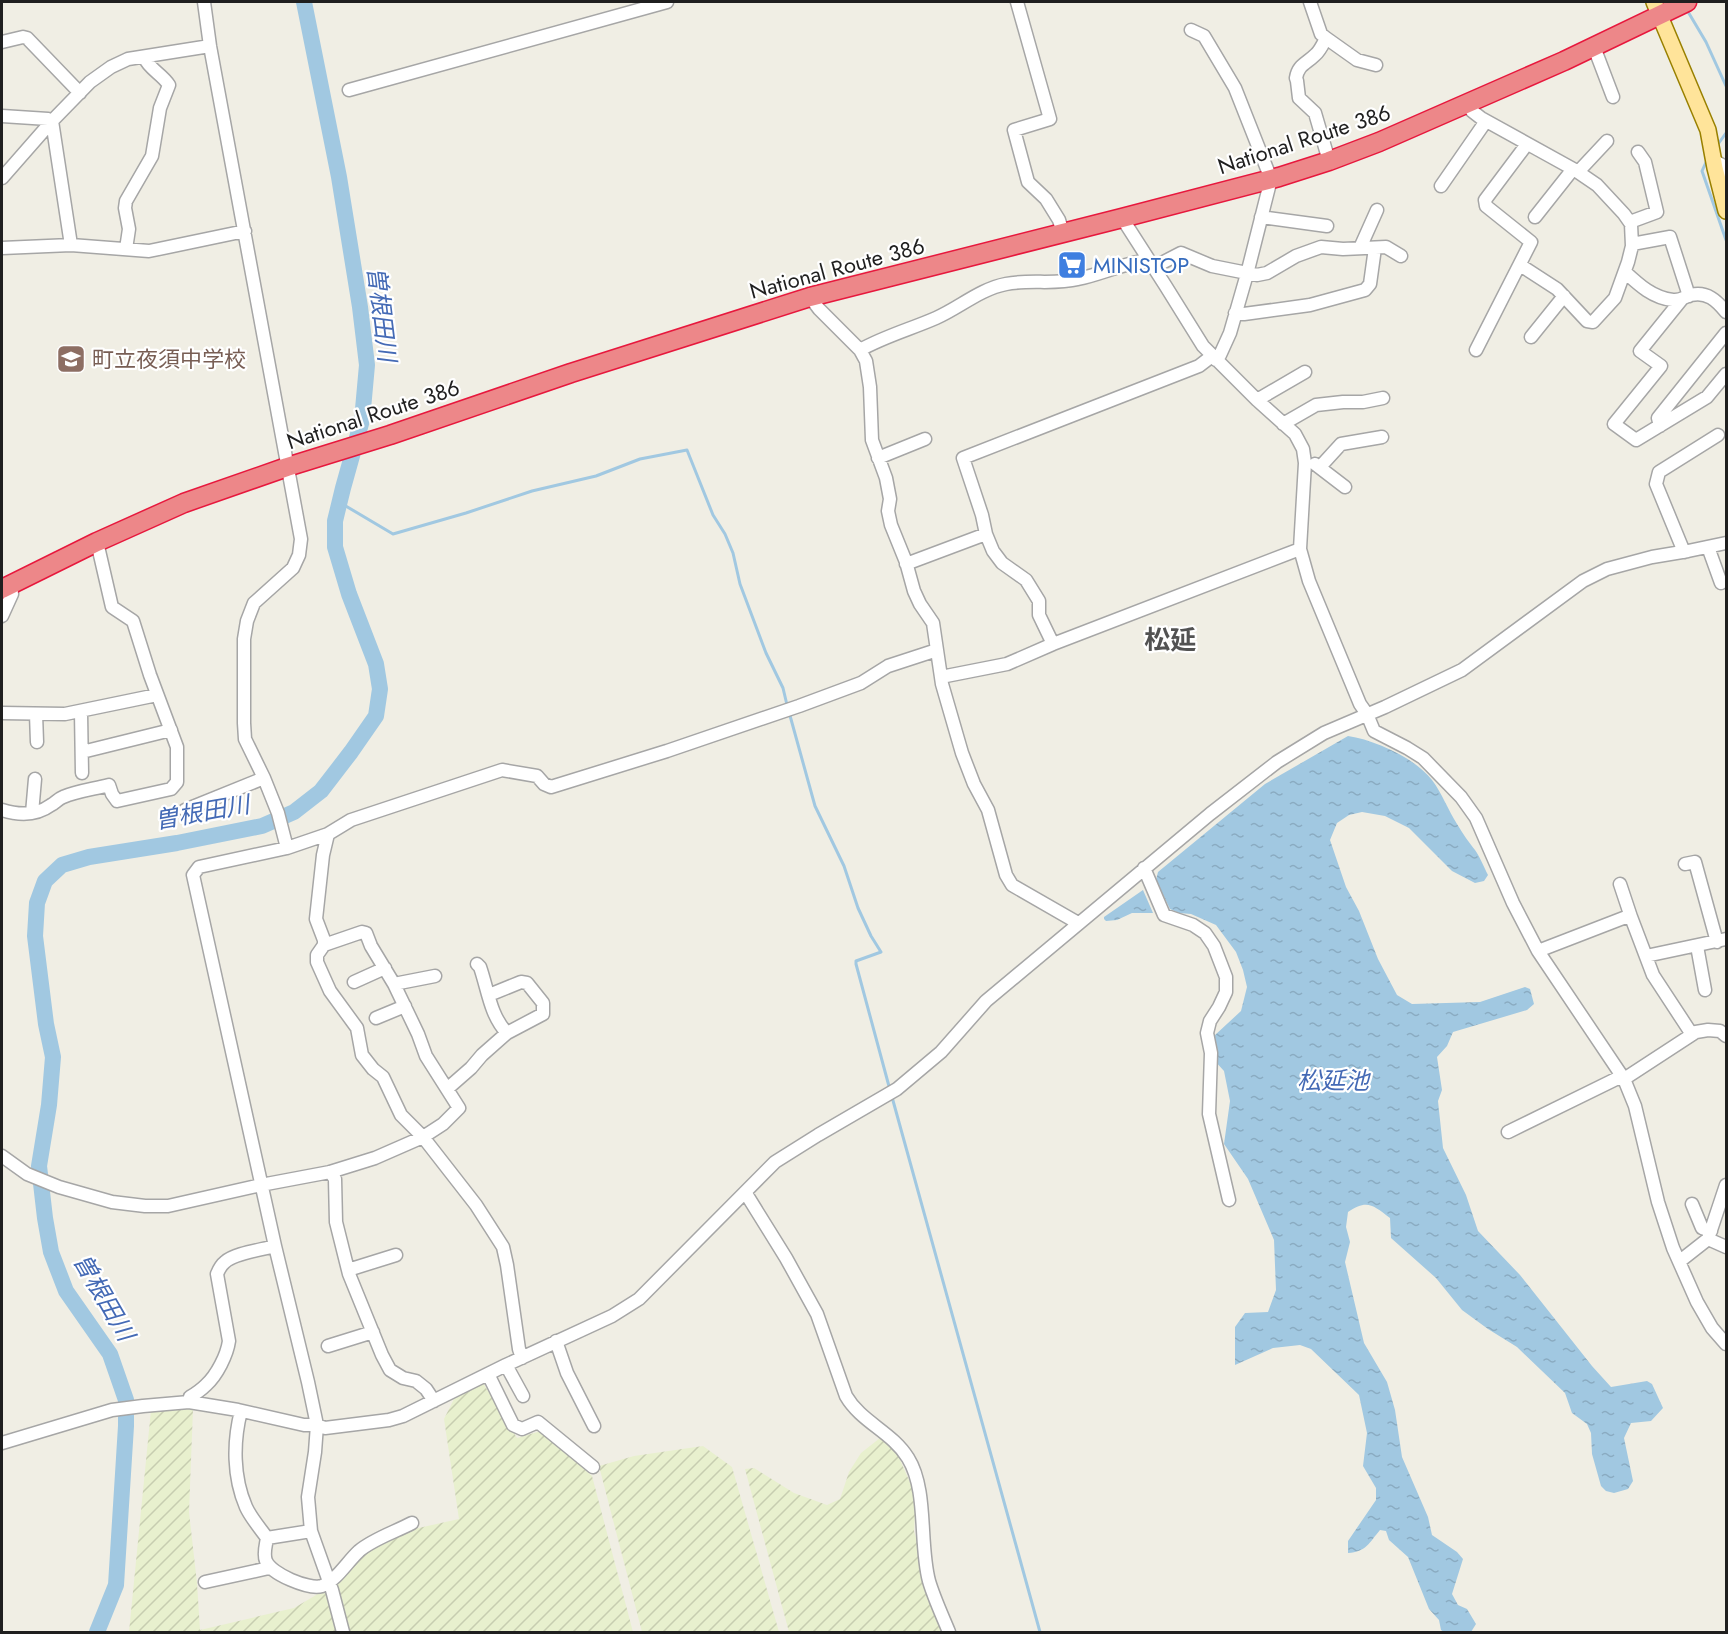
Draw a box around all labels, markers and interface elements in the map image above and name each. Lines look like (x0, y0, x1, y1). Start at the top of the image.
street label: National Route 386 (1213, 96, 1395, 182)
street label: National Route 386 (746, 229, 928, 307)
supermarket icon: MINISTOP (1056, 249, 1088, 281)
place label: MINISTOP (1093, 249, 1189, 281)
water label: 曽根田川 (359, 264, 406, 367)
school or university icon: 町立夜須中学校 (55, 343, 87, 375)
place label: 町立夜須中学校 (92, 343, 246, 375)
street label: National Route 386 (282, 371, 464, 457)
district label: 松延 (1144, 621, 1196, 659)
water label: 曽根田川 (152, 786, 255, 838)
water label: 松延池 (1297, 1063, 1371, 1098)
water label: 曽根田川 (65, 1247, 145, 1350)

